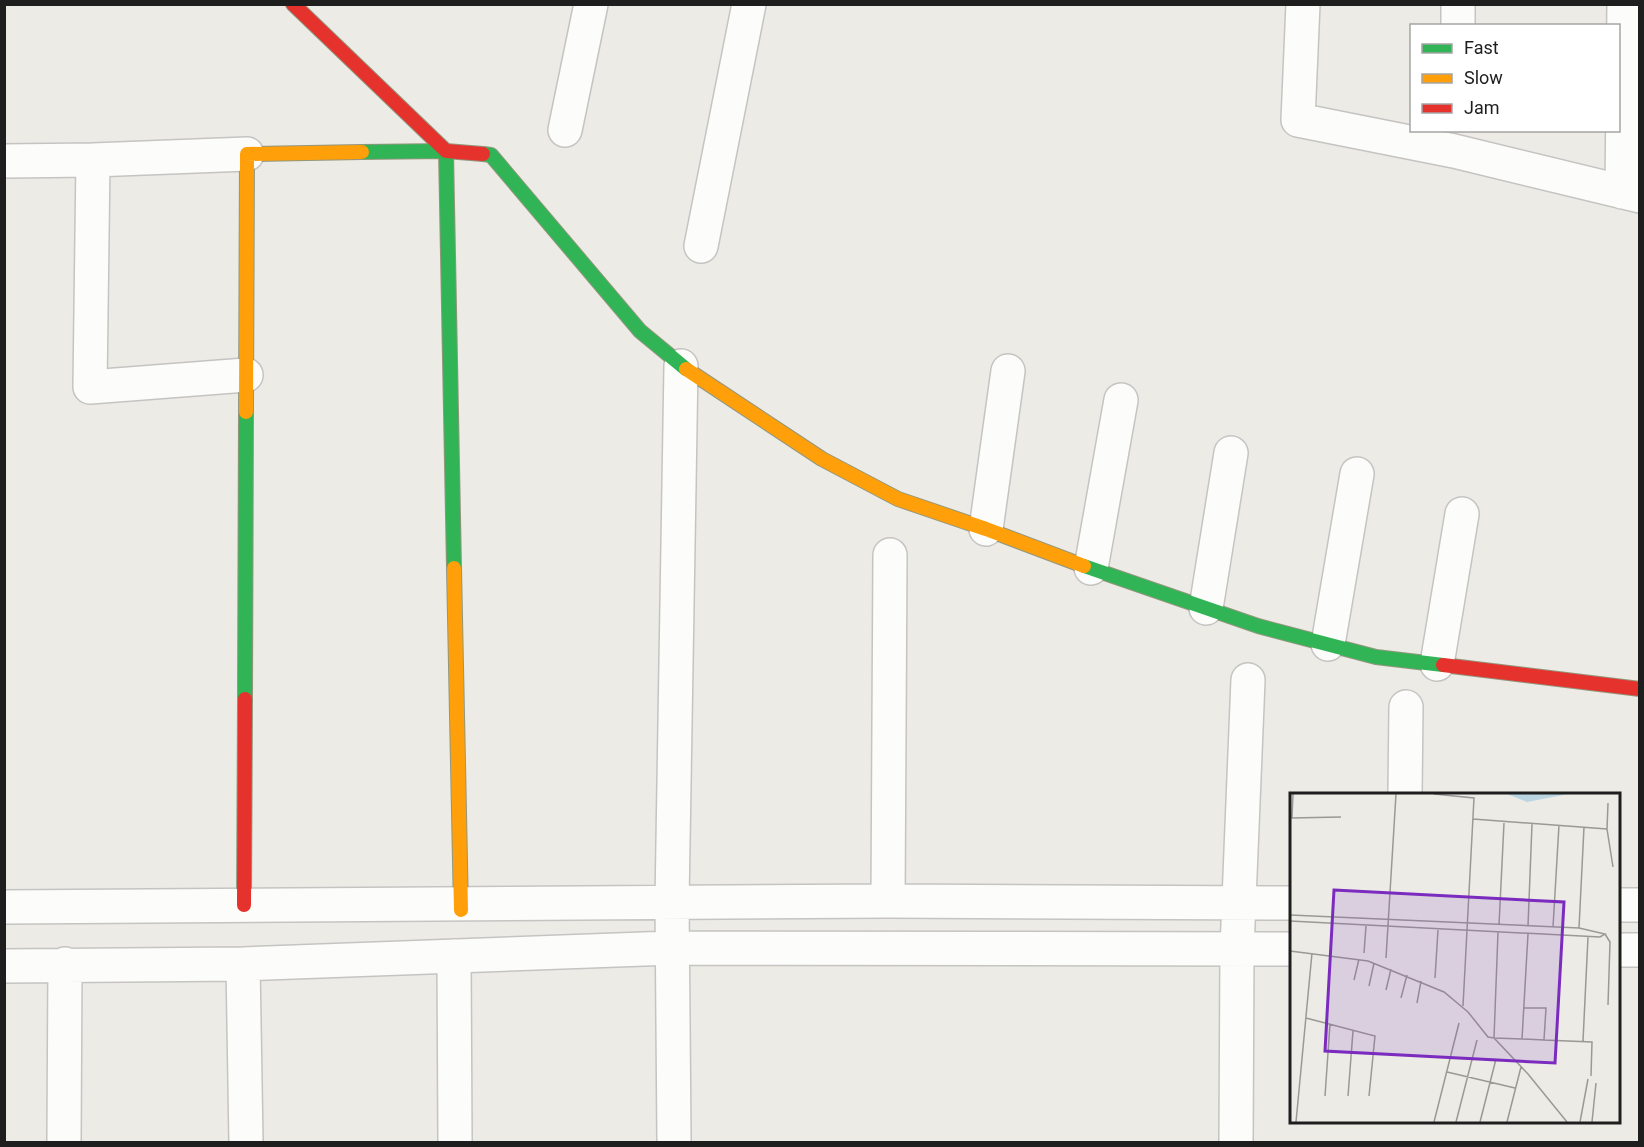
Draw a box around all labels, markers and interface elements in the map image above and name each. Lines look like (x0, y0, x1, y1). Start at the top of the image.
legend (1410, 24, 1620, 132)
text: Fast (1464, 37, 1499, 58)
text: Slow (1464, 67, 1503, 88)
text: Jam (1464, 97, 1500, 118)
inset map (1290, 793, 1620, 1123)

